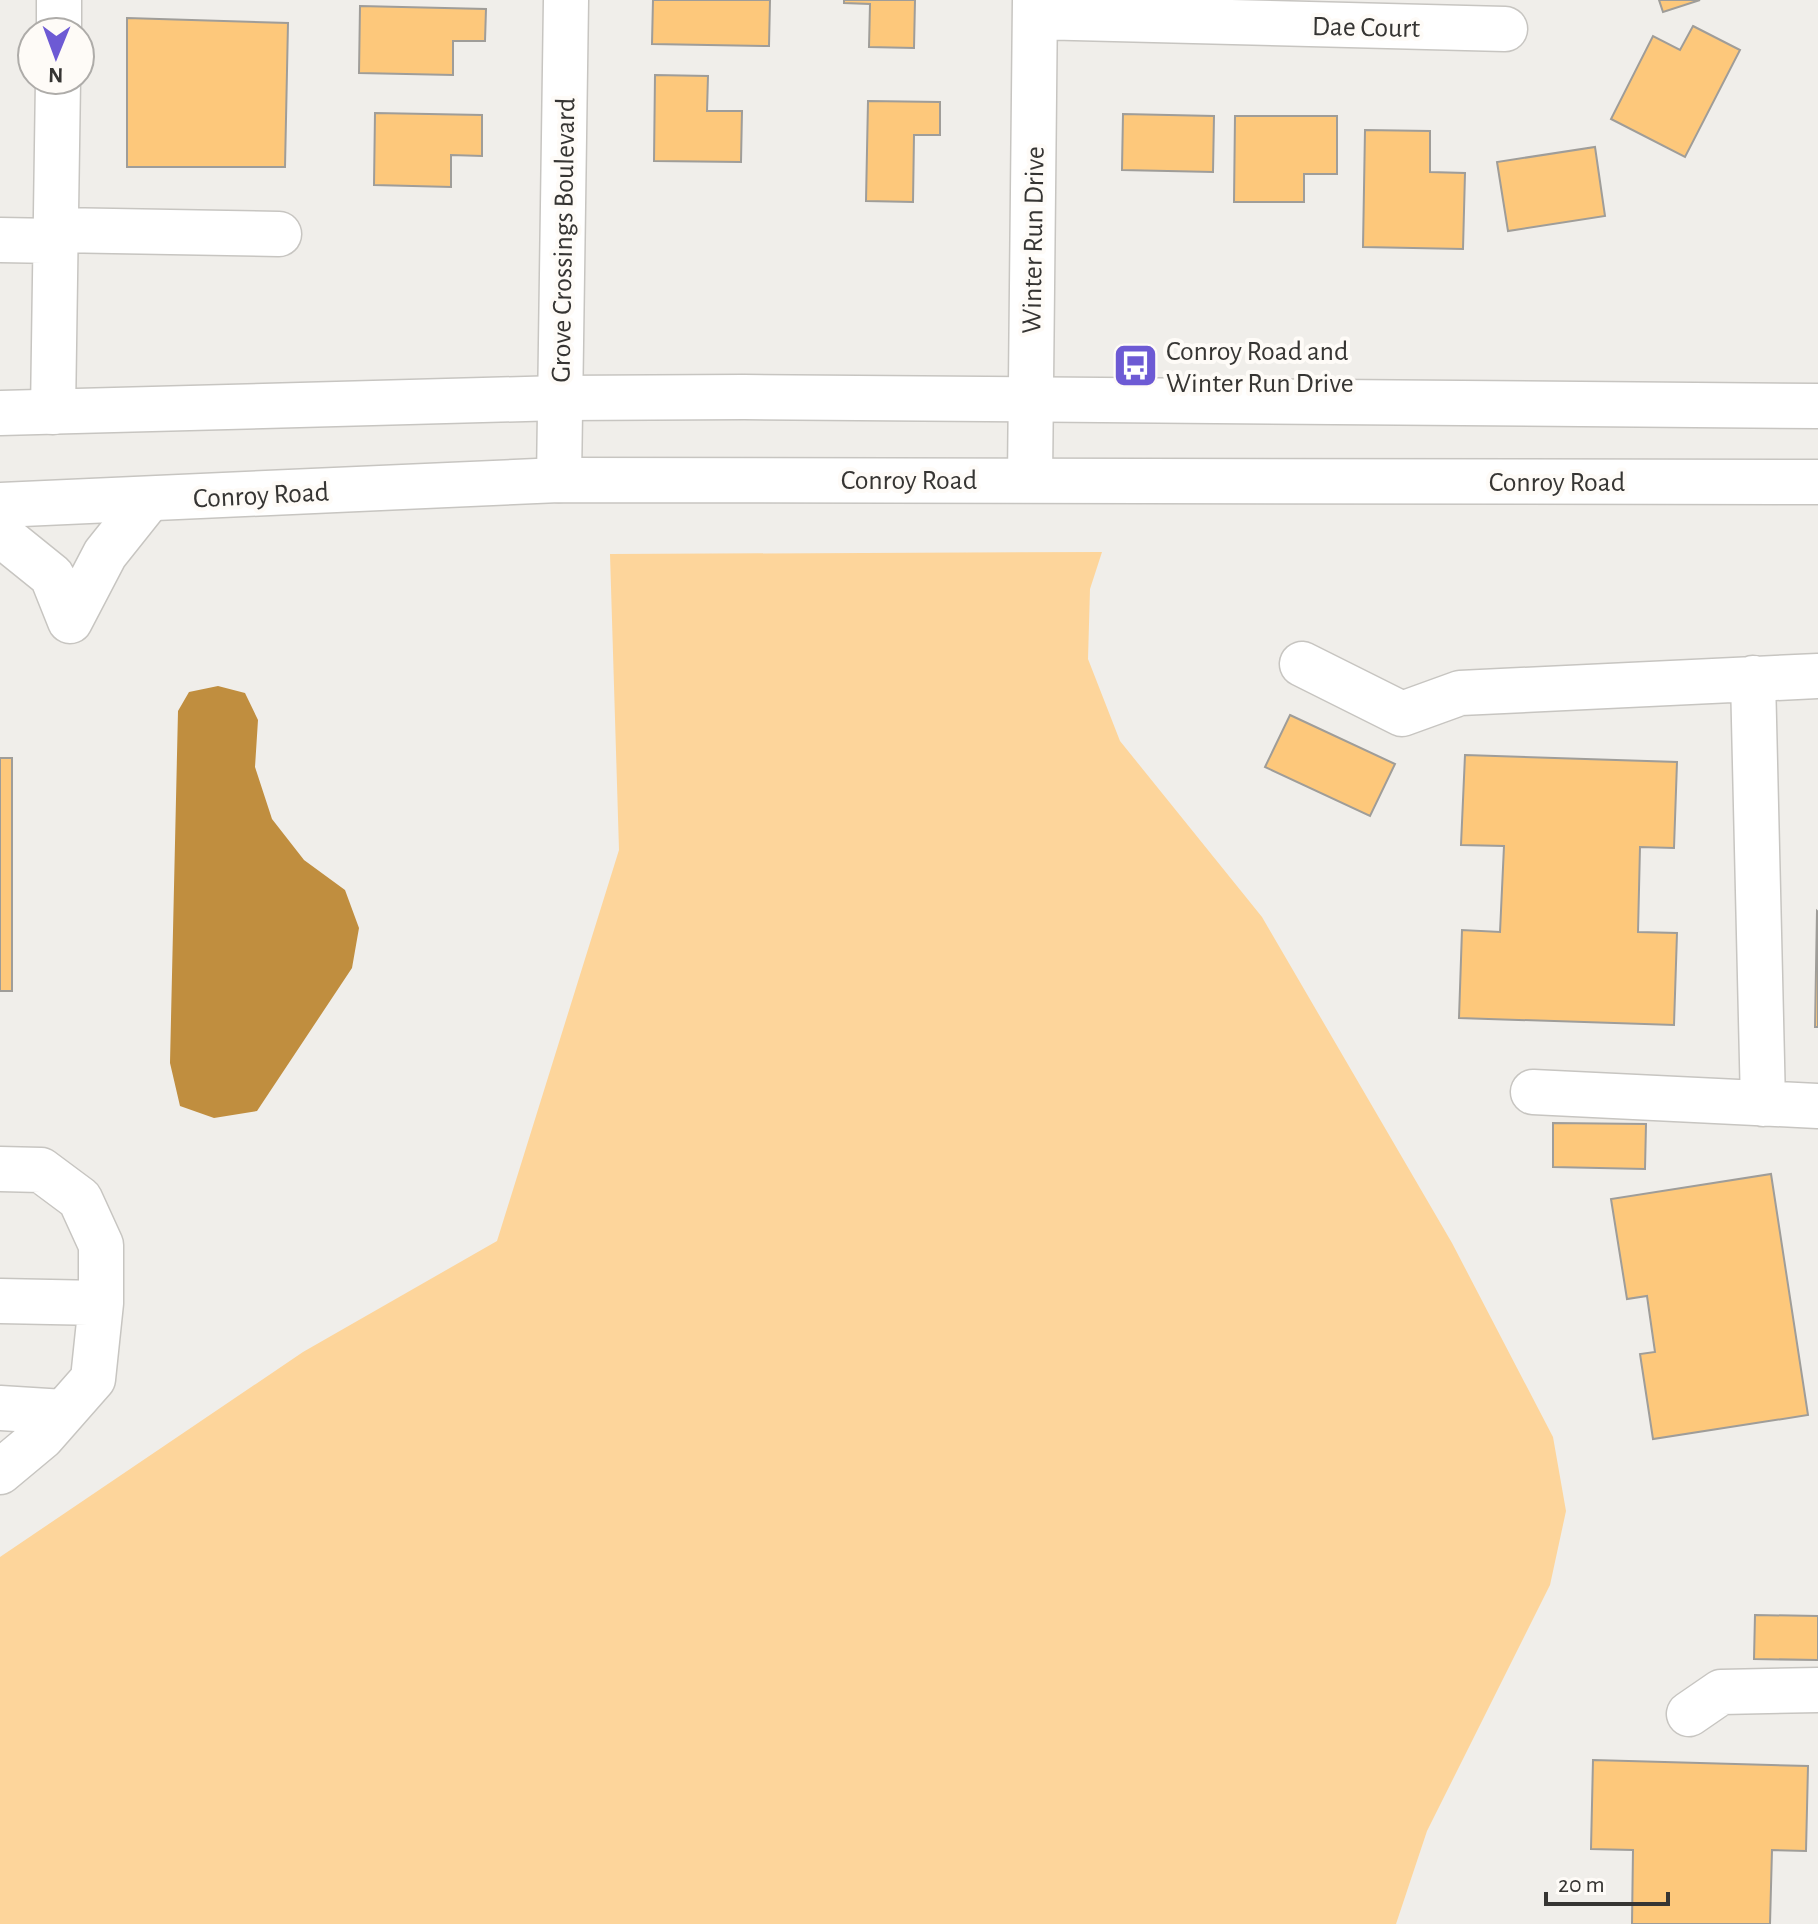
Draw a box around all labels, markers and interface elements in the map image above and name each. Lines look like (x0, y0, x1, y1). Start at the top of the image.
street label: Dae Court (1312, 13, 1420, 43)
north arrow (16, 16, 96, 96)
text: N (48, 64, 64, 86)
street label: Grove Crossings Boulevard (548, 97, 580, 383)
street label: Winter Run Drive (1018, 146, 1050, 334)
place label: Conroy Road and Winter Run Drive (1166, 338, 1354, 398)
bus stop icon: Conroy Road and Winter Run Drive (1111, 342, 1159, 390)
street label: Conroy Road (841, 467, 977, 495)
street label: Conroy Road (1489, 469, 1625, 497)
street label: Conroy Road (192, 478, 330, 514)
scale bar (1546, 1856, 1668, 1906)
text: 20 m (1558, 1873, 1605, 1897)

